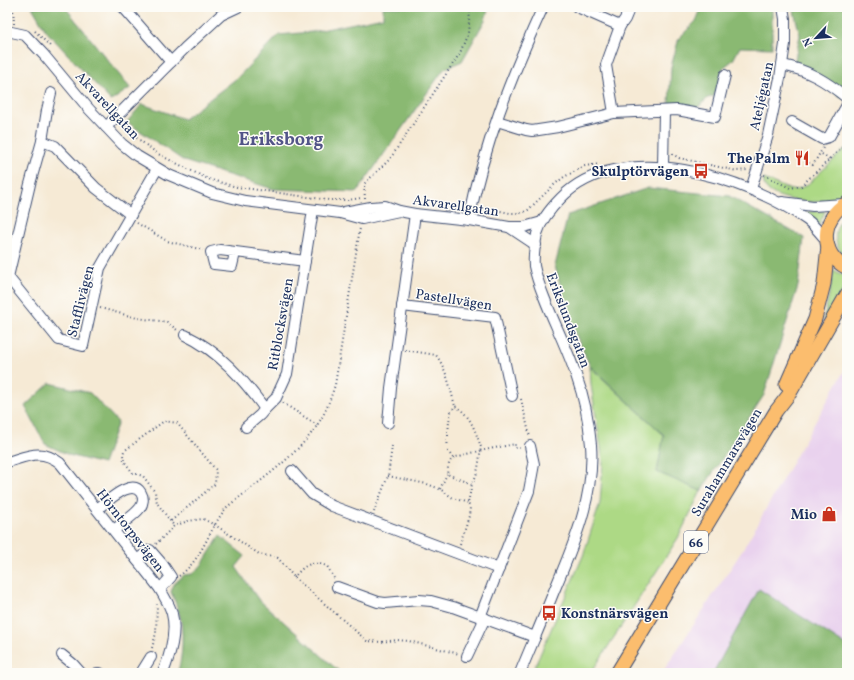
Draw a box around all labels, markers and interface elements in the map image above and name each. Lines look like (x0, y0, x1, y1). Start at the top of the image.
north arrow (796, 18, 836, 58)
text: N (800, 35, 817, 49)
street label: Ateljégatan (746, 60, 779, 133)
street label: Akvarellgatan (70, 68, 143, 144)
district label: Eriksborg (239, 128, 324, 153)
restaurant icon: The Palm (793, 149, 811, 167)
place label: The Palm (727, 150, 790, 169)
bus stop icon: Skulptörvägen (692, 162, 710, 180)
place label: Skulptörvägen (591, 163, 689, 182)
street label: Akvarellgatan (411, 191, 500, 222)
street label: Stafflivägen (63, 263, 100, 339)
street label: Erikslundsgatan (541, 270, 594, 371)
street label: Ritblocksvägen (264, 277, 299, 372)
street label: Pastellvägen (414, 285, 493, 316)
street label: Surahammarsvägen (687, 405, 767, 521)
street label: Hörntorpsvägen (91, 485, 168, 576)
shop icon: Mio (820, 505, 838, 523)
place label: Mio (791, 506, 817, 525)
road number: 66 (684, 531, 708, 553)
bus stop icon: Konstnärsvägen (540, 604, 558, 622)
place label: Konstnärsvägen (561, 605, 668, 624)

